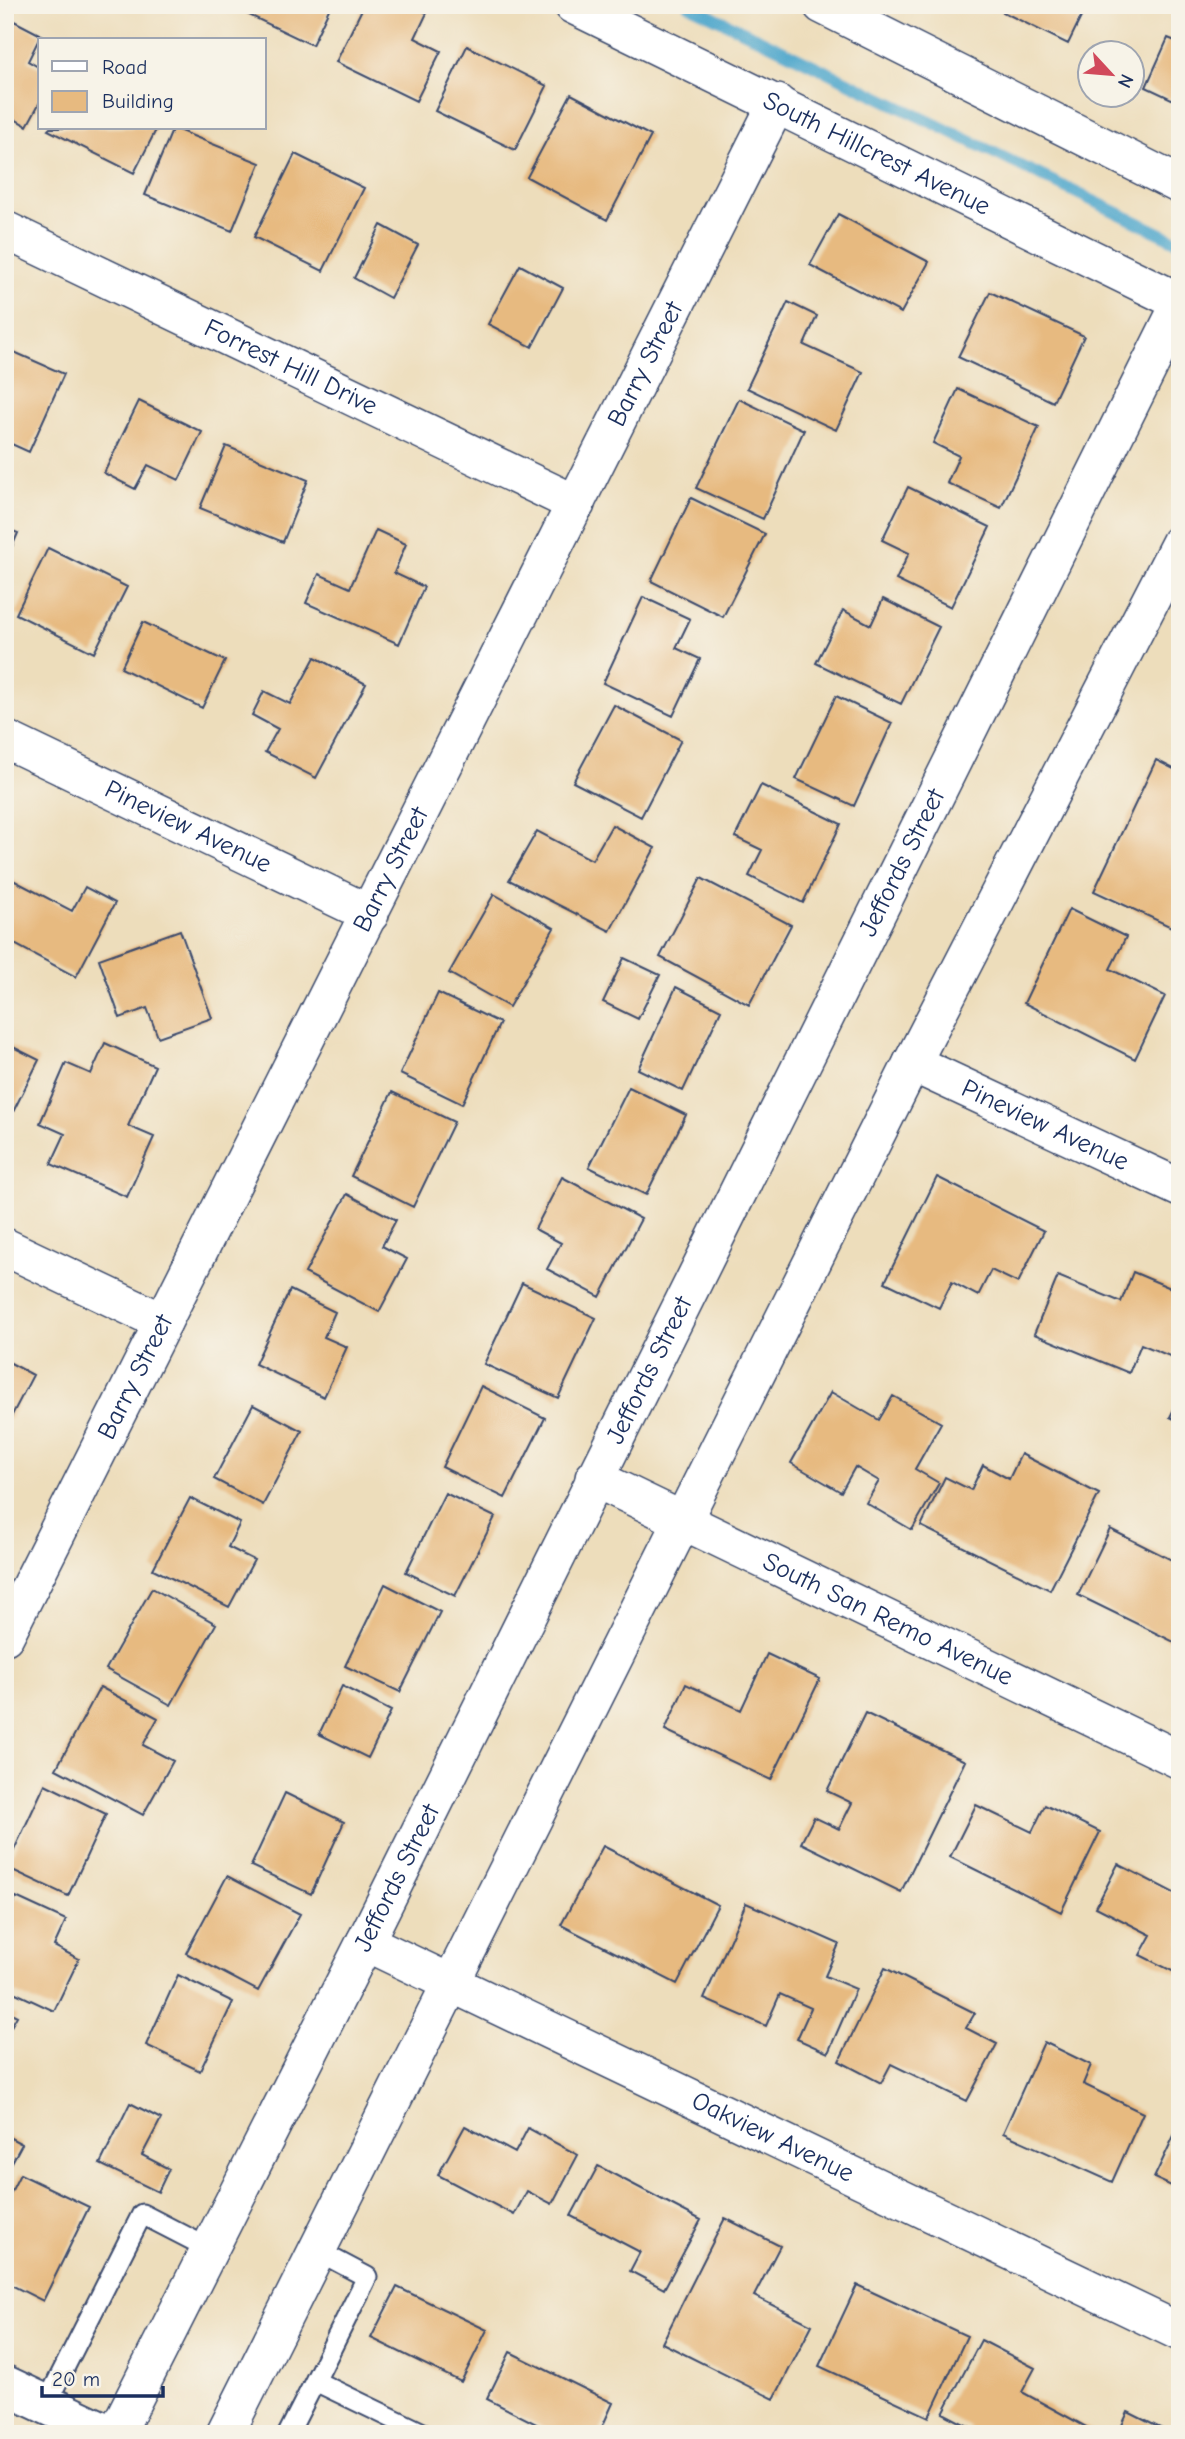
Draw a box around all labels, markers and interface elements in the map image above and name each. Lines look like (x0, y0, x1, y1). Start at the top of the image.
legend (38, 38, 266, 130)
north arrow (1076, 38, 1146, 108)
text: Road (102, 55, 147, 79)
text: N (1113, 71, 1138, 91)
street label: South Hillcrest Avenue (758, 85, 995, 222)
text: Building (102, 89, 174, 113)
street label: Barry Street (602, 295, 690, 431)
street label: Forrest Hill Drive (199, 313, 382, 421)
street label: Pineview Avenue (100, 774, 276, 879)
street label: Jeffords Street (853, 783, 952, 941)
street label: Barry Street (347, 801, 436, 937)
street label: Pineview Avenue (957, 1073, 1134, 1177)
street label: Jeffords Street (600, 1290, 699, 1449)
street label: Barry Street (92, 1308, 180, 1444)
street label: South San Remo Avenue (758, 1546, 1018, 1692)
street label: Jeffords Street (348, 1798, 447, 1957)
street label: Oakview Avenue (687, 2086, 859, 2189)
scale bar (42, 2355, 163, 2399)
text: 20 m (52, 2367, 100, 2391)

